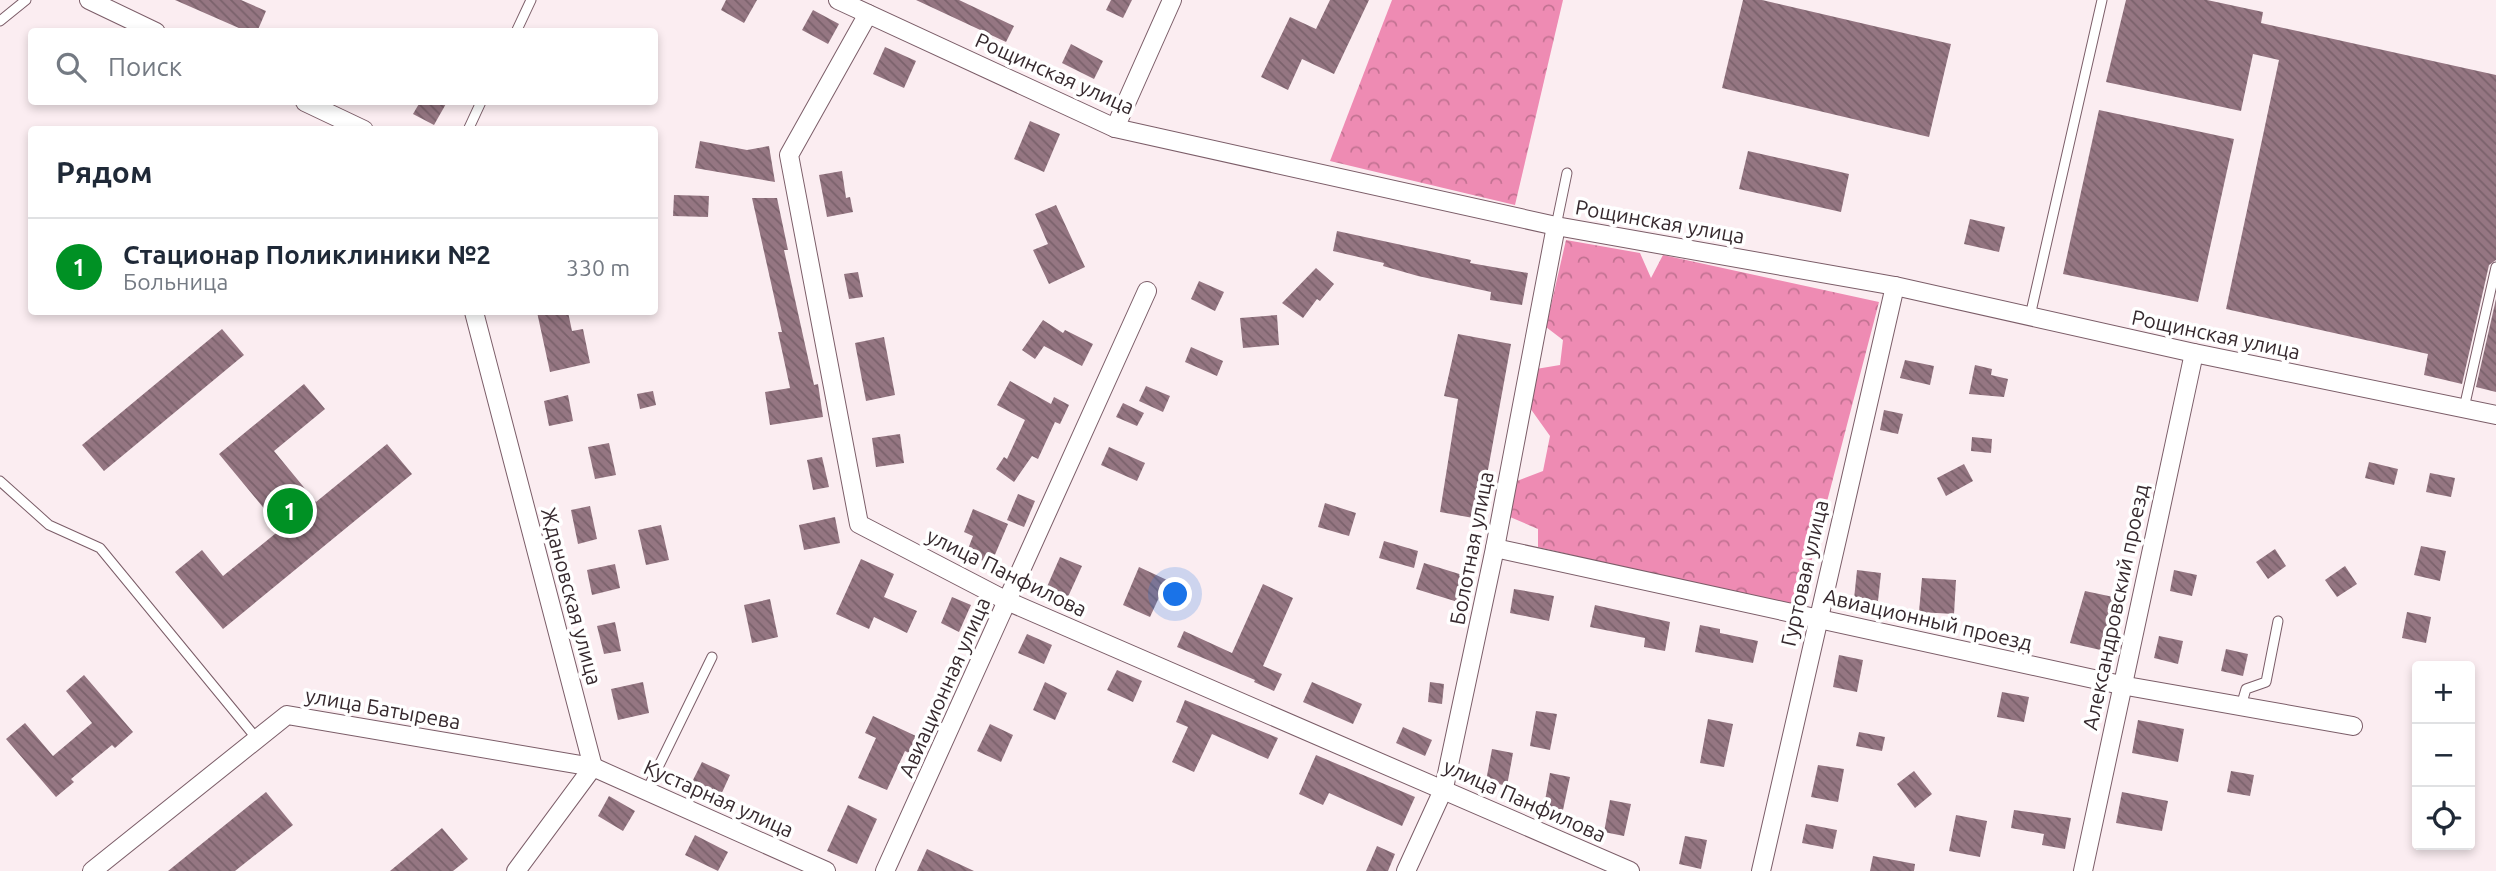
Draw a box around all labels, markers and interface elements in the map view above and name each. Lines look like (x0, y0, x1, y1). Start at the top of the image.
street label: Рощинская улица (972, 27, 1138, 119)
search box (28, 28, 658, 105)
icon: search (52, 48, 90, 86)
text: Поиск (108, 52, 182, 81)
text: Рядом (56, 155, 152, 189)
street label: Рощинская улица (1573, 194, 1747, 248)
text: Стационар Поликлиники №2 (123, 240, 491, 269)
text: 1 (73, 255, 85, 280)
text: 330 m (566, 255, 630, 280)
text: Больница (123, 269, 228, 294)
street label: Рощинская улица (2130, 304, 2302, 364)
street label: Болотная улица (1444, 469, 1498, 627)
street label: Александровский проезд (2077, 482, 2153, 732)
pin: 1 (267, 485, 313, 537)
street label: Гуртовая улица (1775, 497, 1833, 649)
street label: Ждановская улица (537, 505, 607, 687)
street label: улица Панфилова (923, 523, 1091, 621)
your location (1158, 577, 1192, 611)
street label: Авиационный проезд (1821, 583, 2035, 655)
street label: Авиационная улица (894, 593, 994, 781)
map controls (2412, 661, 2475, 850)
button: + (2412, 661, 2475, 724)
street label: улица Батырева (303, 683, 463, 733)
button: − (2412, 724, 2475, 787)
street label: улица Панфилова (1440, 753, 1610, 847)
street label: Кустарная улица (640, 754, 798, 842)
button: locate (2412, 787, 2475, 850)

